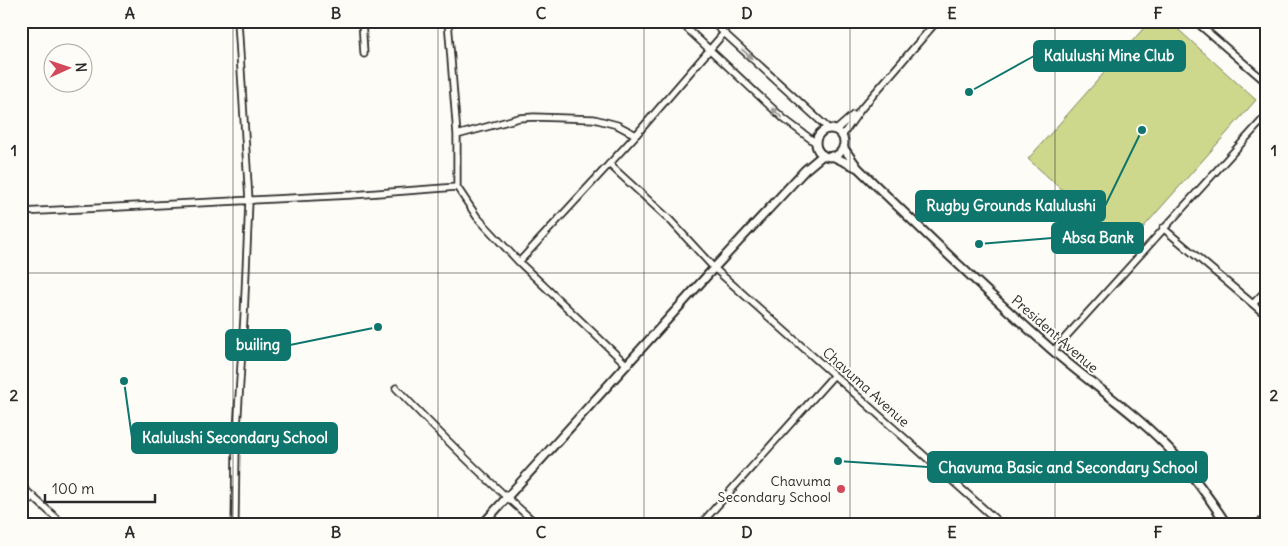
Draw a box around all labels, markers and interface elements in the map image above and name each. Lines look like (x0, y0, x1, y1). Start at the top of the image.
text: A (125, 3, 135, 23)
text: B (331, 3, 342, 23)
text: C (536, 3, 547, 23)
text: D (741, 3, 753, 23)
text: E (947, 3, 957, 23)
text: F (1153, 3, 1163, 23)
callout: Kalulushi Mine Club (1034, 41, 1185, 71)
north arrow (42, 42, 92, 92)
text: Kalulushi Mine Club (1044, 46, 1174, 65)
one-way arrow (740, 48, 752, 60)
text: N (72, 62, 90, 73)
one-way arrow (772, 107, 784, 119)
text: 1 (11, 140, 17, 160)
text: 1 (1271, 140, 1277, 160)
callout: Rugby Grounds Kalulushi (916, 191, 1105, 221)
text: Rugby Grounds Kalulushi (926, 196, 1096, 216)
callout: Absa Bank (1052, 223, 1143, 253)
text: Absa Bank (1062, 228, 1134, 247)
street label: President Avenue (1008, 291, 1102, 377)
callout: builing (226, 330, 290, 360)
text: builing (236, 335, 280, 355)
street label: Chavuma Avenue (819, 343, 913, 431)
text: 2 (10, 385, 19, 405)
text: 2 (1270, 385, 1279, 405)
callout: Kalulushi Secondary School (132, 423, 337, 453)
text: Kalulushi Secondary School (142, 428, 328, 448)
callout: Chavuma Basic and Secondary School (928, 452, 1207, 482)
text: Chavuma Basic and Secondary School (938, 458, 1198, 478)
scale bar (45, 471, 155, 503)
place label: Chavuma Secondary School (718, 472, 831, 506)
text: 100 m (52, 479, 94, 498)
marker: Chavuma Secondary School (835, 483, 847, 495)
text: A (125, 522, 135, 542)
text: B (331, 522, 342, 542)
text: C (536, 522, 547, 542)
text: D (741, 522, 753, 542)
text: E (947, 522, 957, 542)
text: F (1153, 522, 1163, 542)

